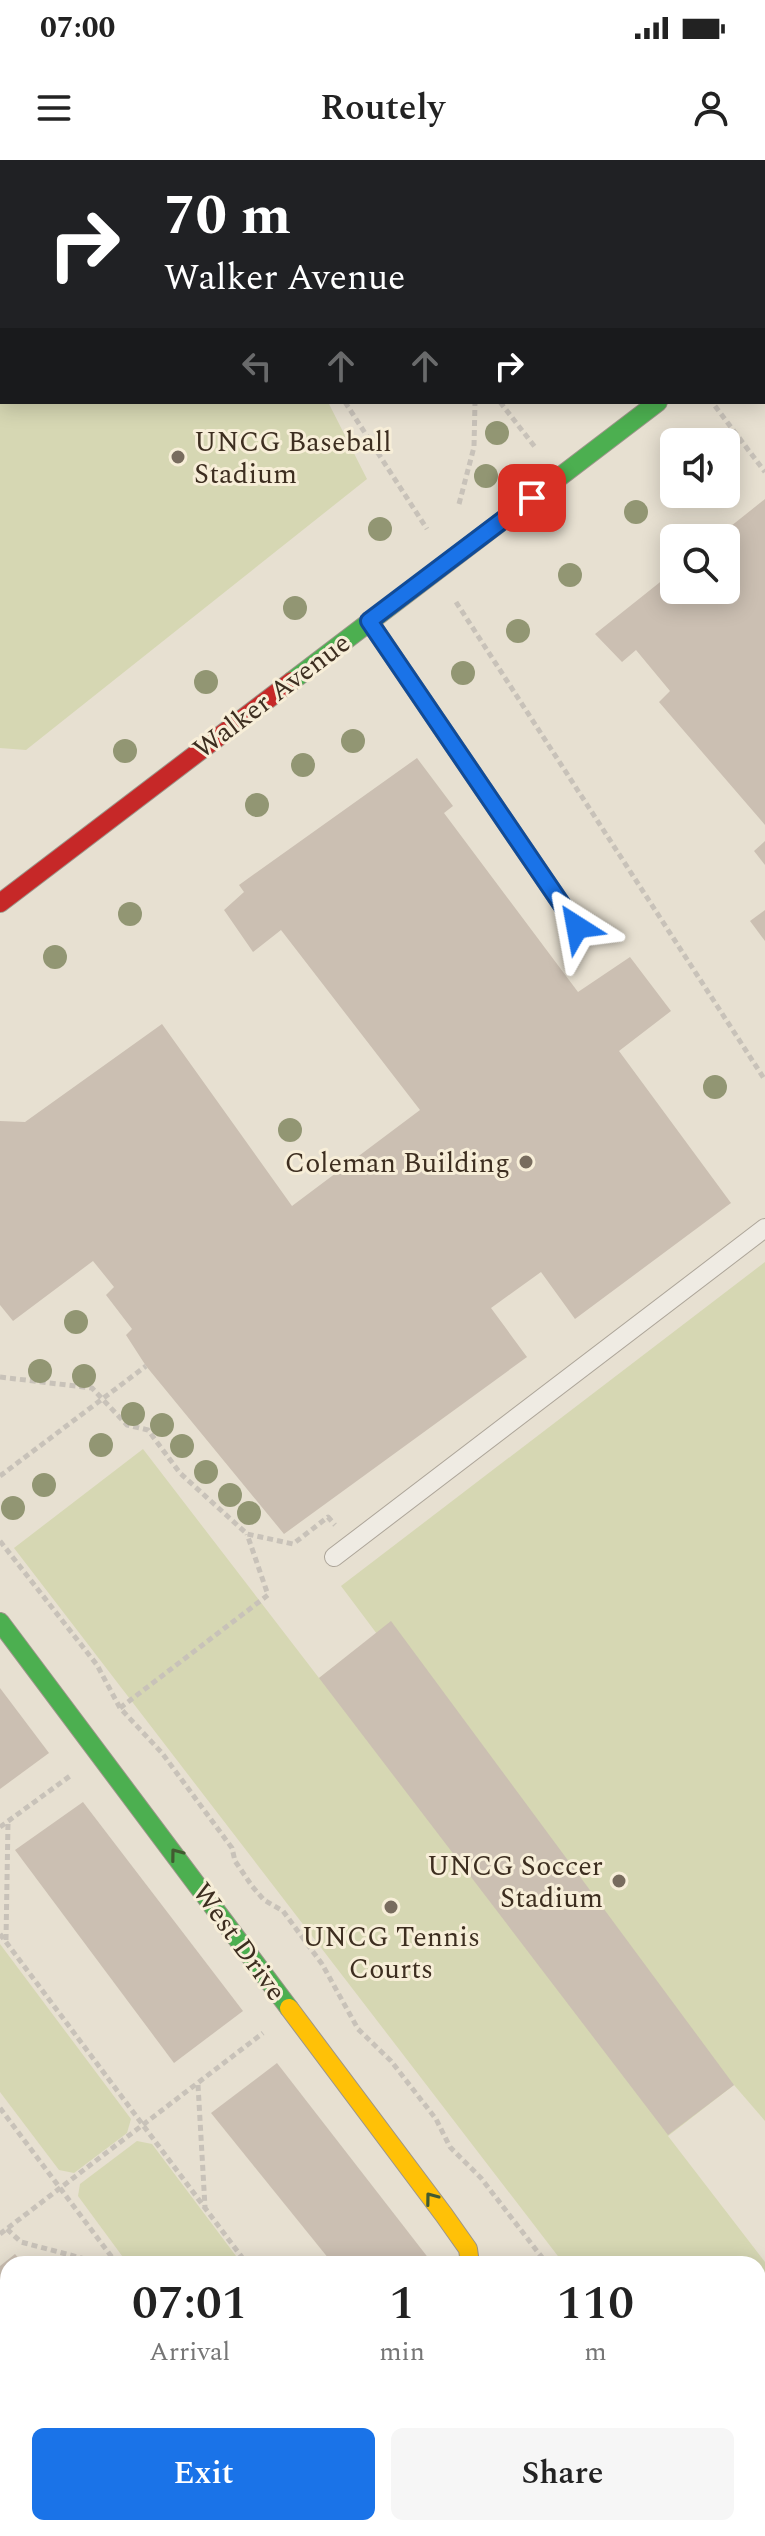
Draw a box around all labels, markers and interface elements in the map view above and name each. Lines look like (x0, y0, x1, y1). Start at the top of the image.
text: 07:00 (40, 5, 115, 51)
text: Routely (320, 81, 445, 136)
icon: menu (32, 86, 76, 130)
icon: person (689, 86, 733, 130)
text: 70 m (164, 174, 291, 259)
icon: right (32, 192, 136, 296)
text: Walker Avenue (164, 251, 406, 306)
icon: left (235, 344, 279, 388)
icon: ahead (319, 344, 363, 388)
icon: ahead (403, 344, 447, 388)
icon: right (487, 344, 531, 388)
place label: UNCG Baseball Stadium (194, 421, 391, 496)
map controls (660, 428, 740, 604)
button: sound (660, 428, 740, 508)
marker: UNCG Baseball Stadium (169, 448, 187, 466)
pin (498, 464, 566, 532)
icon: arrive (510, 476, 554, 520)
button: search (660, 524, 740, 604)
street label: Walker Avenue (184, 622, 360, 770)
position arrow (535, 885, 619, 969)
place label: Coleman Building (285, 1142, 510, 1185)
marker: Coleman Building (517, 1153, 535, 1171)
place label: UNCG Soccer Stadium (427, 1845, 603, 1920)
one-way arrow (172, 1848, 186, 1863)
marker: UNCG Soccer Stadium (610, 1872, 628, 1890)
street label: West Drive (181, 1874, 297, 2010)
marker: UNCG Tennis Courts (382, 1898, 400, 1916)
place label: UNCG Tennis Courts (302, 1916, 480, 1991)
one-way arrow (427, 2192, 441, 2207)
text: 07:01 (132, 2267, 247, 2340)
text: 1 (389, 2267, 415, 2340)
text: 110 (557, 2267, 634, 2340)
text: Arrival (149, 2332, 230, 2372)
text: min (379, 2332, 425, 2372)
text: m (584, 2332, 607, 2372)
button: Exit (32, 2428, 375, 2520)
button: Share (391, 2428, 734, 2520)

